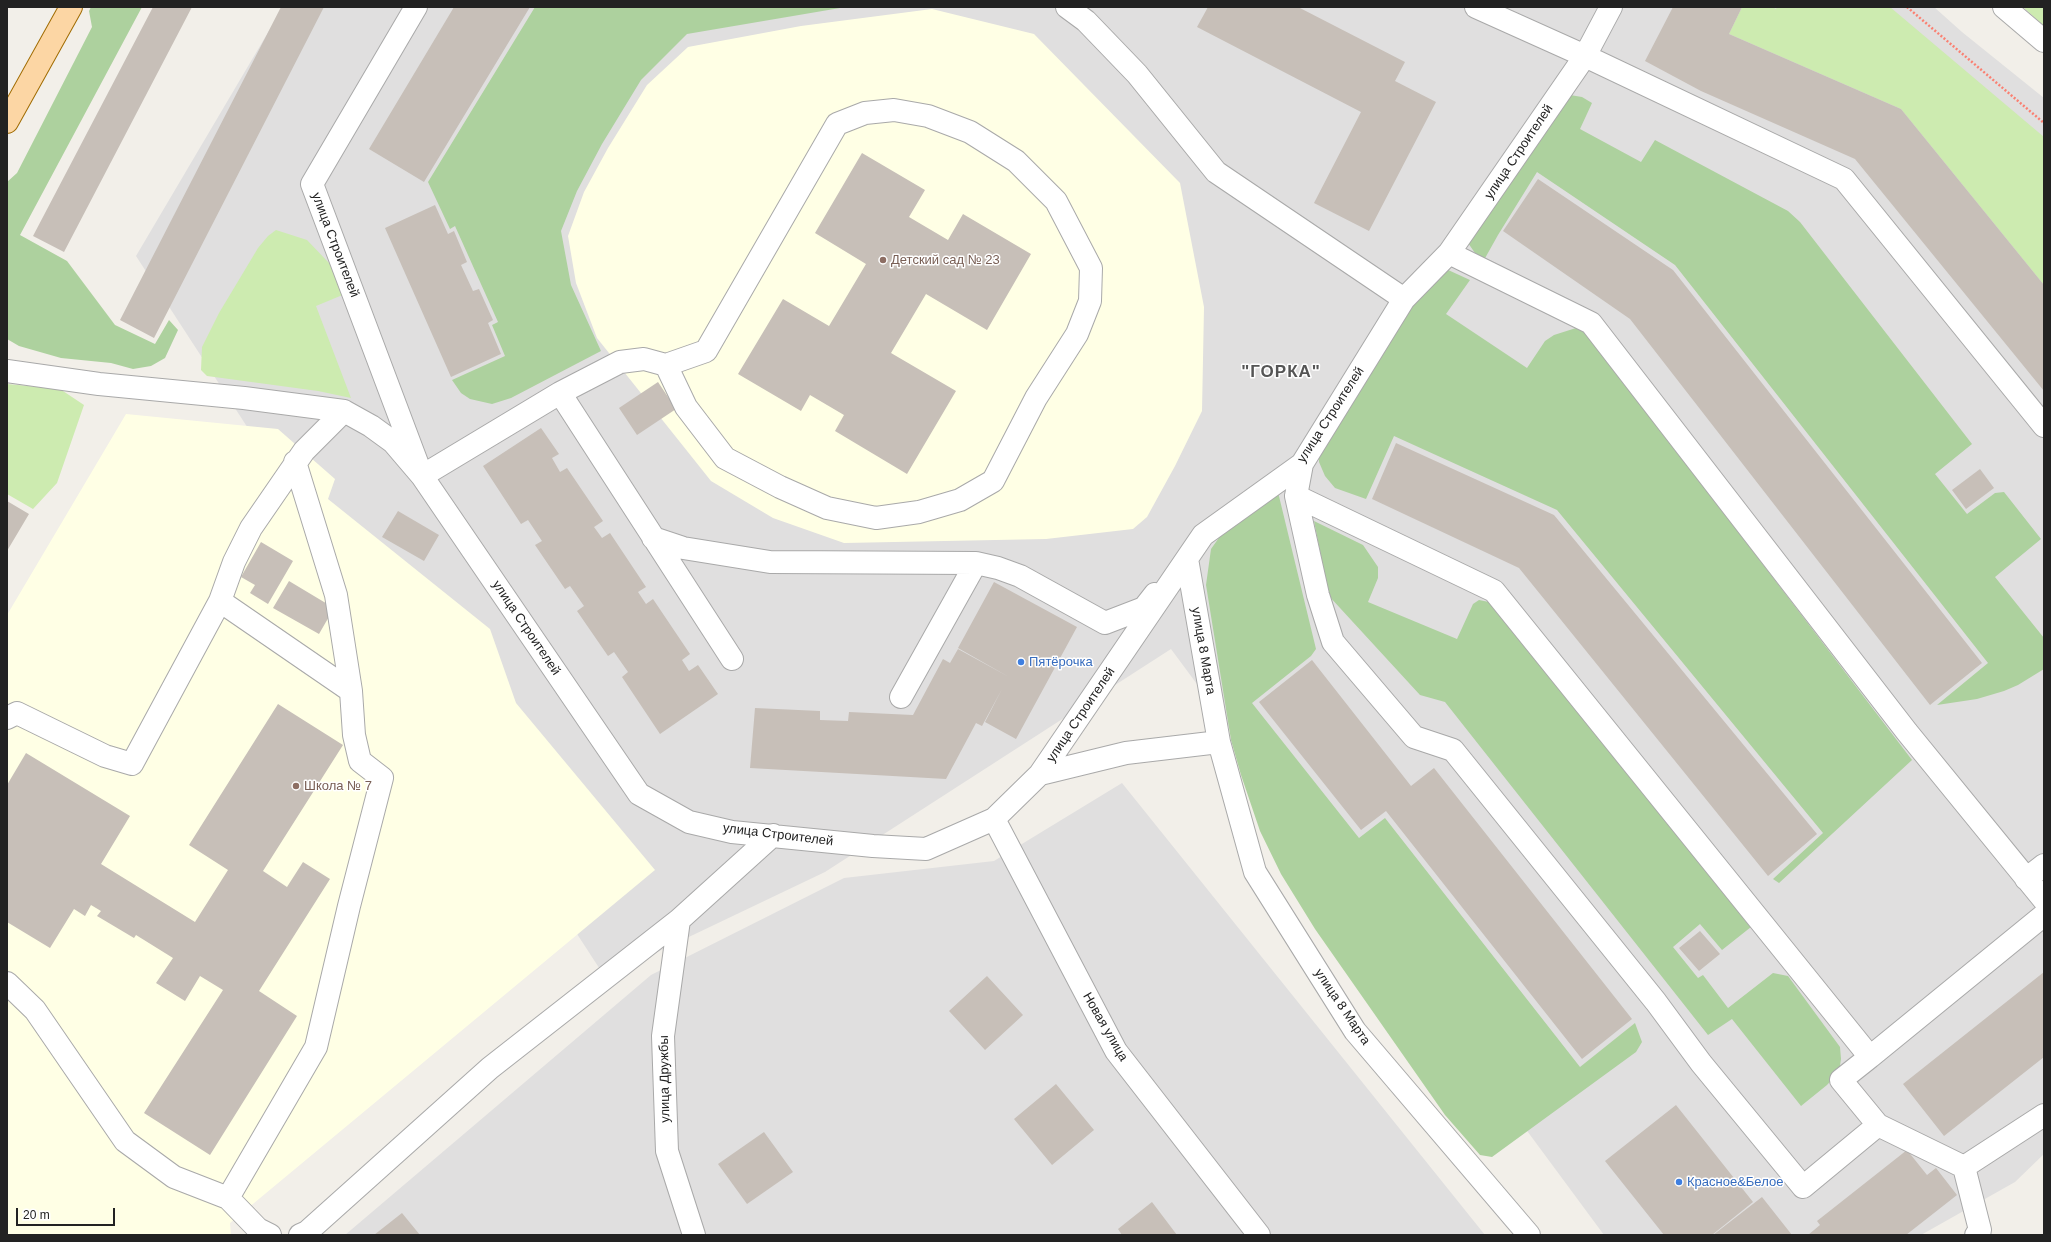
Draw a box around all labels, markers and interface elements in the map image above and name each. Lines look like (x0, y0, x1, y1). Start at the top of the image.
street label: улица Строителей (1481, 102, 1557, 202)
street label: улица Строителей (308, 190, 362, 300)
place label: Детский сад № 23 (891, 252, 1000, 268)
marker: Детский сад № 23 (878, 255, 888, 265)
district label: "ГОРКА" (1241, 362, 1321, 382)
street label: улица Строителей (1294, 364, 1368, 466)
street label: улица Строителей (488, 578, 564, 678)
street label: улица 8 Марта (1188, 606, 1218, 696)
place label: Пятёрочка (1029, 654, 1093, 670)
marker: Пятёрочка (1016, 657, 1026, 667)
street label: улица Строителей (1043, 665, 1119, 765)
place label: Школа № 7 (304, 778, 372, 794)
marker: Школа № 7 (291, 781, 301, 791)
street label: улица Строителей (722, 820, 834, 850)
street label: улица 8 Марта (1311, 966, 1373, 1048)
street label: Новая улица (1079, 990, 1131, 1064)
street label: улица Дружбы (656, 1035, 674, 1123)
place label: Красное&Белое (1687, 1174, 1783, 1190)
marker: Красное&Белое (1674, 1177, 1684, 1187)
scale bar (18, 1200, 117, 1226)
text: 20 m (23, 1208, 50, 1222)

